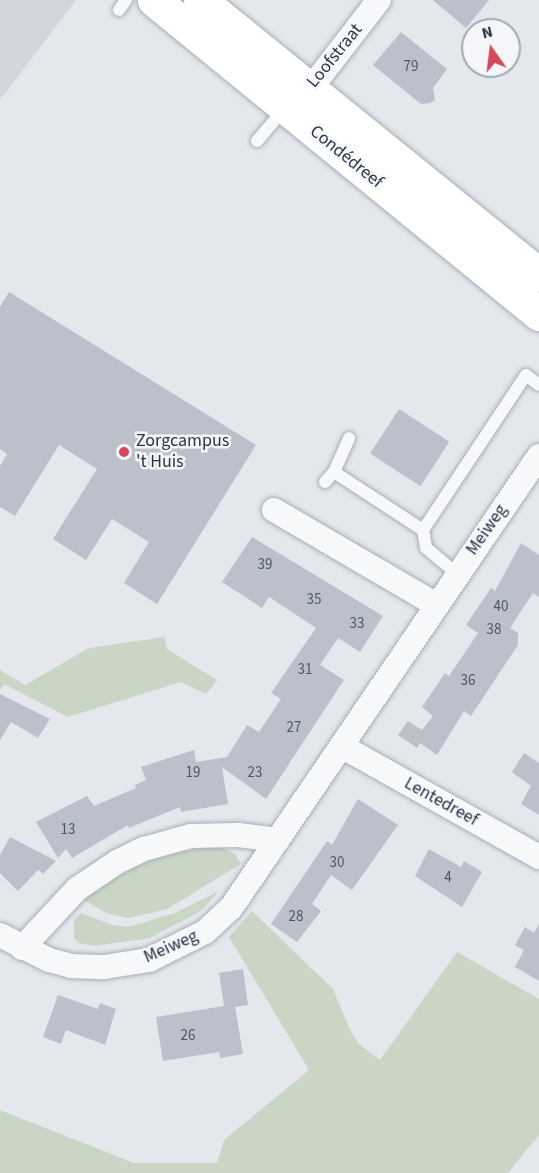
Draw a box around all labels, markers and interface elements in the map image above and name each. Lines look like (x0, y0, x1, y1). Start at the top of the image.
north arrow (461, 18, 521, 78)
street label: Loofstraat (303, 20, 367, 92)
text: N (479, 21, 495, 44)
house number: 79 (404, 58, 418, 76)
street label: Condédreef (305, 121, 387, 193)
place label: Zorgcampus 't Huis (136, 431, 229, 474)
marker: Zorgcampus 't Huis (117, 445, 131, 459)
street label: Meiweg (462, 500, 512, 560)
house number: 39 (258, 556, 272, 574)
house number: 35 (307, 591, 321, 609)
house number: 40 (494, 598, 508, 616)
house number: 33 (350, 615, 364, 633)
house number: 38 (487, 621, 501, 639)
house number: 31 (298, 661, 312, 679)
house number: 36 (461, 672, 475, 690)
house number: 27 (287, 719, 301, 737)
house number: 19 (186, 764, 200, 782)
house number: 23 (248, 764, 262, 782)
street label: Lentedreef (400, 773, 482, 831)
house number: 13 (61, 821, 75, 839)
house number: 30 (330, 854, 344, 872)
house number: 4 (444, 869, 452, 887)
house number: 28 (289, 908, 303, 926)
street label: Meiweg (141, 926, 201, 968)
house number: 26 (181, 1027, 195, 1045)

